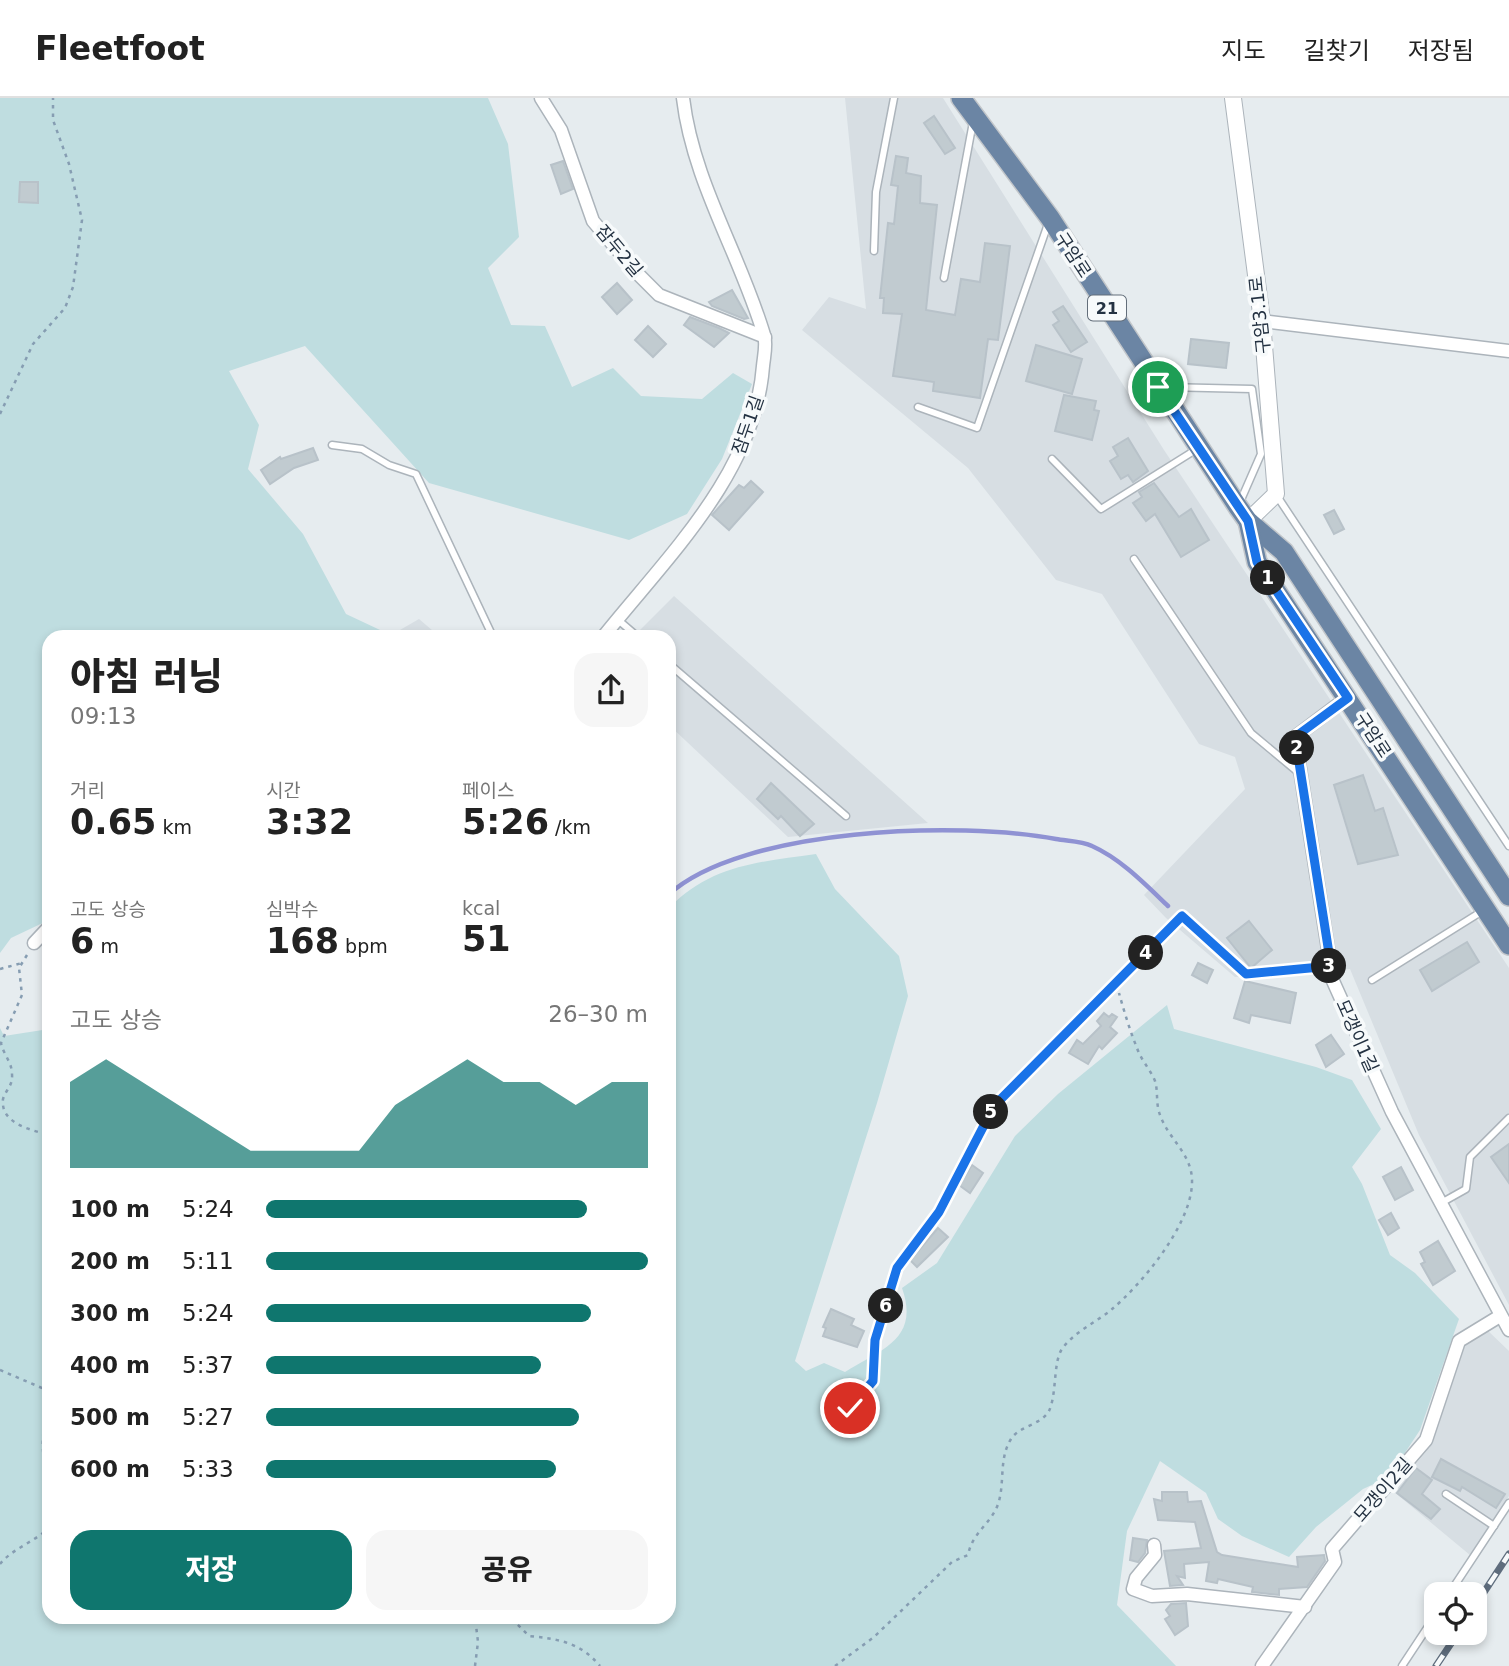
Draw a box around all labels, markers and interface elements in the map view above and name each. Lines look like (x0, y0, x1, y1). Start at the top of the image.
text: Fleetfoot (35, 29, 205, 68)
text: 지도 (1221, 37, 1266, 65)
text: 길찾기 (1304, 37, 1370, 65)
text: 저장됨 (1408, 37, 1474, 65)
street label: 잠두2길 (592, 221, 647, 281)
street label: 구암로 (1051, 228, 1096, 281)
street label: 구암3.1로 (1245, 275, 1274, 355)
road number: 21 (1088, 296, 1126, 320)
pin (1128, 357, 1188, 417)
icon: arrive (1139, 368, 1177, 406)
street label: 잠두1길 (728, 393, 767, 457)
pin: 1 (1250, 560, 1286, 596)
text: 1 (1261, 566, 1274, 588)
button: share (574, 653, 648, 727)
text: 아침 러닝 (70, 655, 223, 699)
text: 09:13 (70, 703, 136, 729)
street label: 구암로 (1351, 708, 1396, 761)
pin: 2 (1280, 730, 1314, 766)
text: 2 (1290, 736, 1303, 758)
text: 거리 (70, 779, 105, 801)
text: 시간 (266, 779, 301, 801)
text: 페이스 (462, 779, 514, 801)
text: 0.65 (70, 802, 156, 842)
text: 3:32 (266, 802, 353, 842)
text: 5:26 (462, 802, 549, 842)
text: km (156, 816, 192, 838)
text: /km (549, 816, 591, 838)
text: kcal (462, 897, 500, 919)
text: 고도 상승 (70, 898, 146, 920)
text: 심박수 (266, 898, 318, 920)
text: 51 (462, 919, 511, 959)
text: 6 (70, 921, 94, 961)
text: 168 (266, 921, 339, 961)
text: m (94, 935, 119, 957)
text: bpm (339, 935, 388, 957)
pin: 4 (1128, 936, 1164, 970)
text: 4 (1139, 941, 1152, 963)
pin: 3 (1312, 948, 1346, 984)
text: 3 (1322, 954, 1335, 976)
street label: 모갱이1길 (1332, 996, 1383, 1076)
text: 26–30 m (548, 1001, 648, 1027)
text: 고도 상승 (70, 1007, 162, 1033)
pin: 5 (974, 1094, 1009, 1130)
text: 5 (984, 1100, 997, 1122)
text: 100 m (70, 1196, 150, 1222)
text: 5:24 (182, 1196, 234, 1222)
text: 200 m (70, 1248, 150, 1274)
text: 5:11 (182, 1248, 234, 1274)
pin: 6 (868, 1288, 903, 1324)
text: 6 (879, 1294, 892, 1316)
text: 300 m (70, 1300, 150, 1326)
text: 5:24 (182, 1300, 234, 1326)
text: 400 m (70, 1352, 150, 1378)
text: 5:37 (182, 1352, 234, 1378)
pin (820, 1378, 880, 1438)
icon: check (831, 1389, 869, 1427)
text: 500 m (70, 1404, 150, 1430)
text: 5:27 (182, 1404, 234, 1430)
street label: 모갱이2길 (1349, 1453, 1416, 1526)
text: 600 m (70, 1456, 150, 1482)
text: 5:33 (182, 1456, 234, 1482)
button: 저장 (70, 1530, 352, 1610)
button: 공유 (366, 1530, 648, 1610)
map controls (1424, 1582, 1487, 1645)
button: locate (1424, 1582, 1487, 1645)

